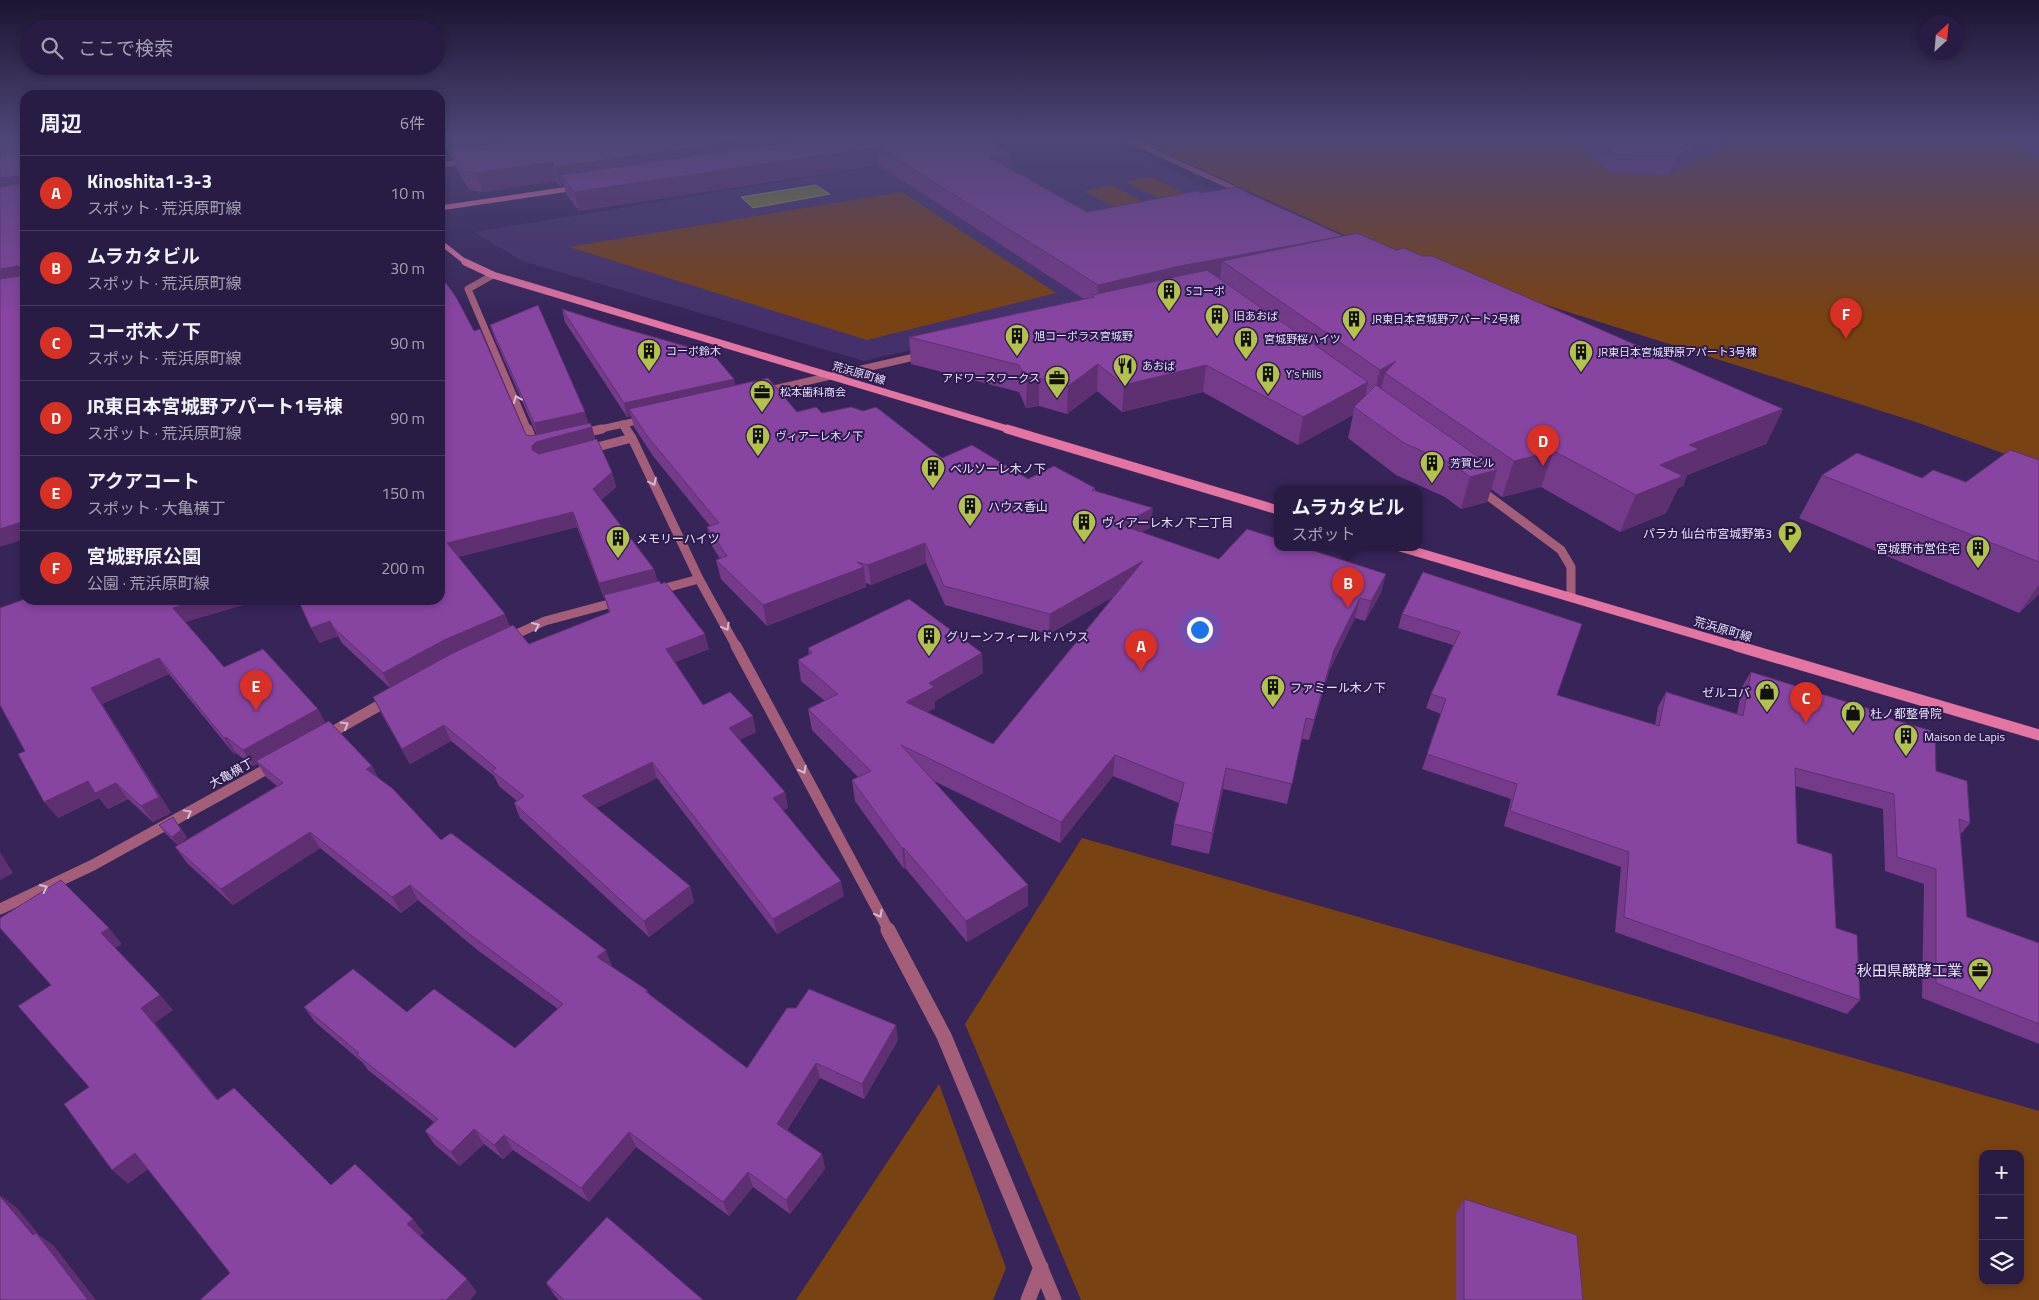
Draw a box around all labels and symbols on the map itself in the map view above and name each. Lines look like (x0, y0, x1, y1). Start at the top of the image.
north arrow (1919, 15, 1964, 60)
building icon: Sコーポ (1156, 278, 1182, 312)
place label: Sコーポ (1186, 283, 1225, 299)
pin: F (1830, 298, 1862, 339)
building icon: 旧あおば (1204, 303, 1230, 337)
building icon: JR東日本宮城野アパート2号棟 (1341, 306, 1367, 340)
place label: 旧あおば (1234, 308, 1278, 324)
place label: JR東日本宮城野アパート2号棟 (1372, 311, 1520, 327)
building icon: 旭コーポラス宮城野 (1004, 323, 1030, 357)
building icon: 宮城野桜ハイツ (1233, 326, 1259, 360)
place label: 旭コーポラス宮城野 (1034, 328, 1133, 344)
place label: 宮城野桜ハイツ (1264, 331, 1341, 347)
building icon: コーポ鈴木 (636, 338, 662, 372)
building icon: JR東日本宮城野原アパート3号棟 (1568, 339, 1594, 373)
place label: コーポ鈴木 (666, 343, 721, 359)
place label: JR東日本宮城野原アパート3号棟 (1598, 344, 1757, 360)
restaurant icon: あおば (1112, 353, 1138, 387)
street label: 荒浜原町線 (830, 358, 888, 388)
place label: あおば (1142, 358, 1175, 374)
building icon: Y's Hills (1255, 361, 1281, 395)
office icon: アドワースワークス (1044, 365, 1070, 399)
place label: Y's Hills (1286, 366, 1322, 382)
place label: アドワースワークス (942, 370, 1040, 386)
office icon: 松本歯科商会 (749, 379, 775, 413)
place label: 松本歯科商会 (780, 384, 846, 400)
one-way arrow (512, 395, 523, 404)
building icon: ヴィアーレ木ノ下 (745, 423, 771, 457)
pin: D (1527, 425, 1559, 466)
place label: ヴィアーレ木ノ下 (776, 428, 863, 444)
building icon: 芳賀ビル (1419, 450, 1445, 484)
building icon: ベルソーレ木ノ下 (920, 455, 946, 489)
place label: 芳賀ビル (1450, 455, 1494, 471)
place label: ベルソーレ木ノ下 (950, 459, 1046, 478)
one-way arrow (647, 477, 657, 486)
building icon: ハウス香山 (957, 493, 983, 527)
place label: ハウス香山 (988, 497, 1048, 516)
building icon: ヴィアーレ木ノ下二丁目 (1071, 509, 1097, 543)
place label: ヴィアーレ木ノ下二丁目 (1102, 513, 1233, 532)
parking icon: パラカ 仙台市宮城野第3 (1777, 520, 1803, 554)
place label: パラカ 仙台市宮城野第3 (1643, 524, 1772, 543)
building icon: メモリーハイツ (605, 525, 631, 559)
place label: メモリーハイツ (636, 529, 720, 548)
building icon: 宮城野市営住宅 (1965, 535, 1991, 569)
place label: 宮城野市営住宅 (1876, 539, 1960, 558)
pin: B (1332, 567, 1364, 608)
street label: 荒浜原町線 (1692, 612, 1754, 646)
your location (1187, 617, 1213, 643)
one-way arrow (531, 621, 540, 632)
one-way arrow (720, 622, 730, 631)
building icon: グリーンフィールドハウス (916, 623, 942, 657)
place label: グリーンフィールドハウス (946, 627, 1089, 646)
pin: A (1125, 630, 1157, 671)
pin: E (240, 670, 272, 711)
building icon: ファミール木ノ下 (1260, 674, 1286, 708)
place label: ファミール木ノ下 (1290, 678, 1386, 697)
shop icon: ゼルコバ (1754, 679, 1780, 713)
pin: C (1790, 682, 1822, 723)
place label: ゼルコバ (1702, 683, 1750, 702)
shop icon: 杜ノ都整骨院 (1840, 700, 1866, 734)
place label: 杜ノ都整骨院 (1870, 704, 1942, 723)
one-way arrow (340, 721, 349, 731)
building icon: Maison de Lapis (1893, 723, 1919, 757)
place label: Maison de Lapis (1924, 727, 2005, 746)
street label: 大亀横丁 (205, 753, 257, 793)
one-way arrow (797, 764, 807, 773)
one-way arrow (183, 809, 192, 819)
one-way arrow (39, 883, 48, 894)
one-way arrow (873, 908, 883, 917)
office icon: 秋田県醗酵工業 (1967, 957, 1993, 991)
place label: 秋田県醗酵工業 (1857, 959, 1962, 982)

